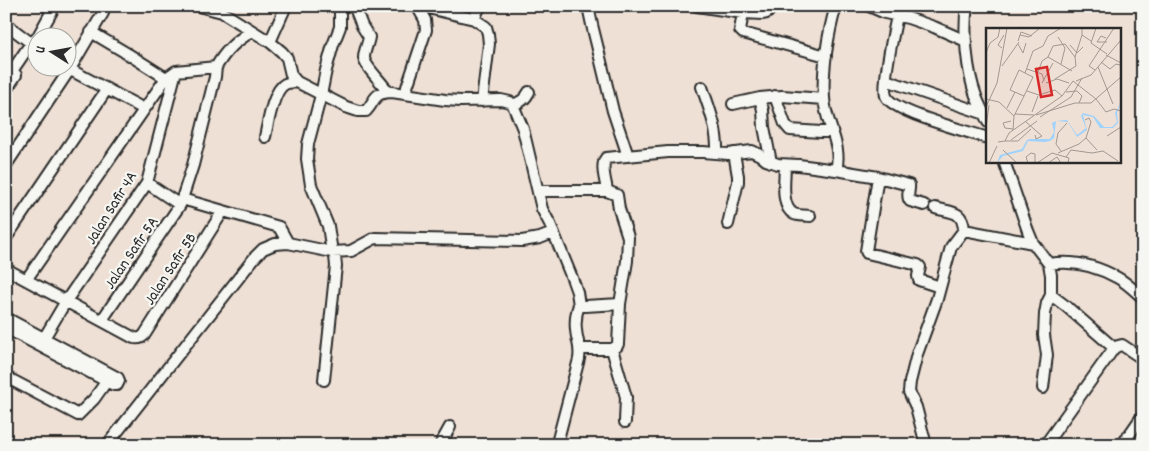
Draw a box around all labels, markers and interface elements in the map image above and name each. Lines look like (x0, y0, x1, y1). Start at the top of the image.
north arrow (28, 28, 78, 78)
inset map (986, 28, 1122, 162)
text: U (31, 44, 52, 55)
street label: Jalan Safir 4A (80, 167, 144, 249)
street label: Jalan Safir 5A (99, 212, 165, 294)
street label: Jalan Safir 5B (139, 229, 203, 310)

